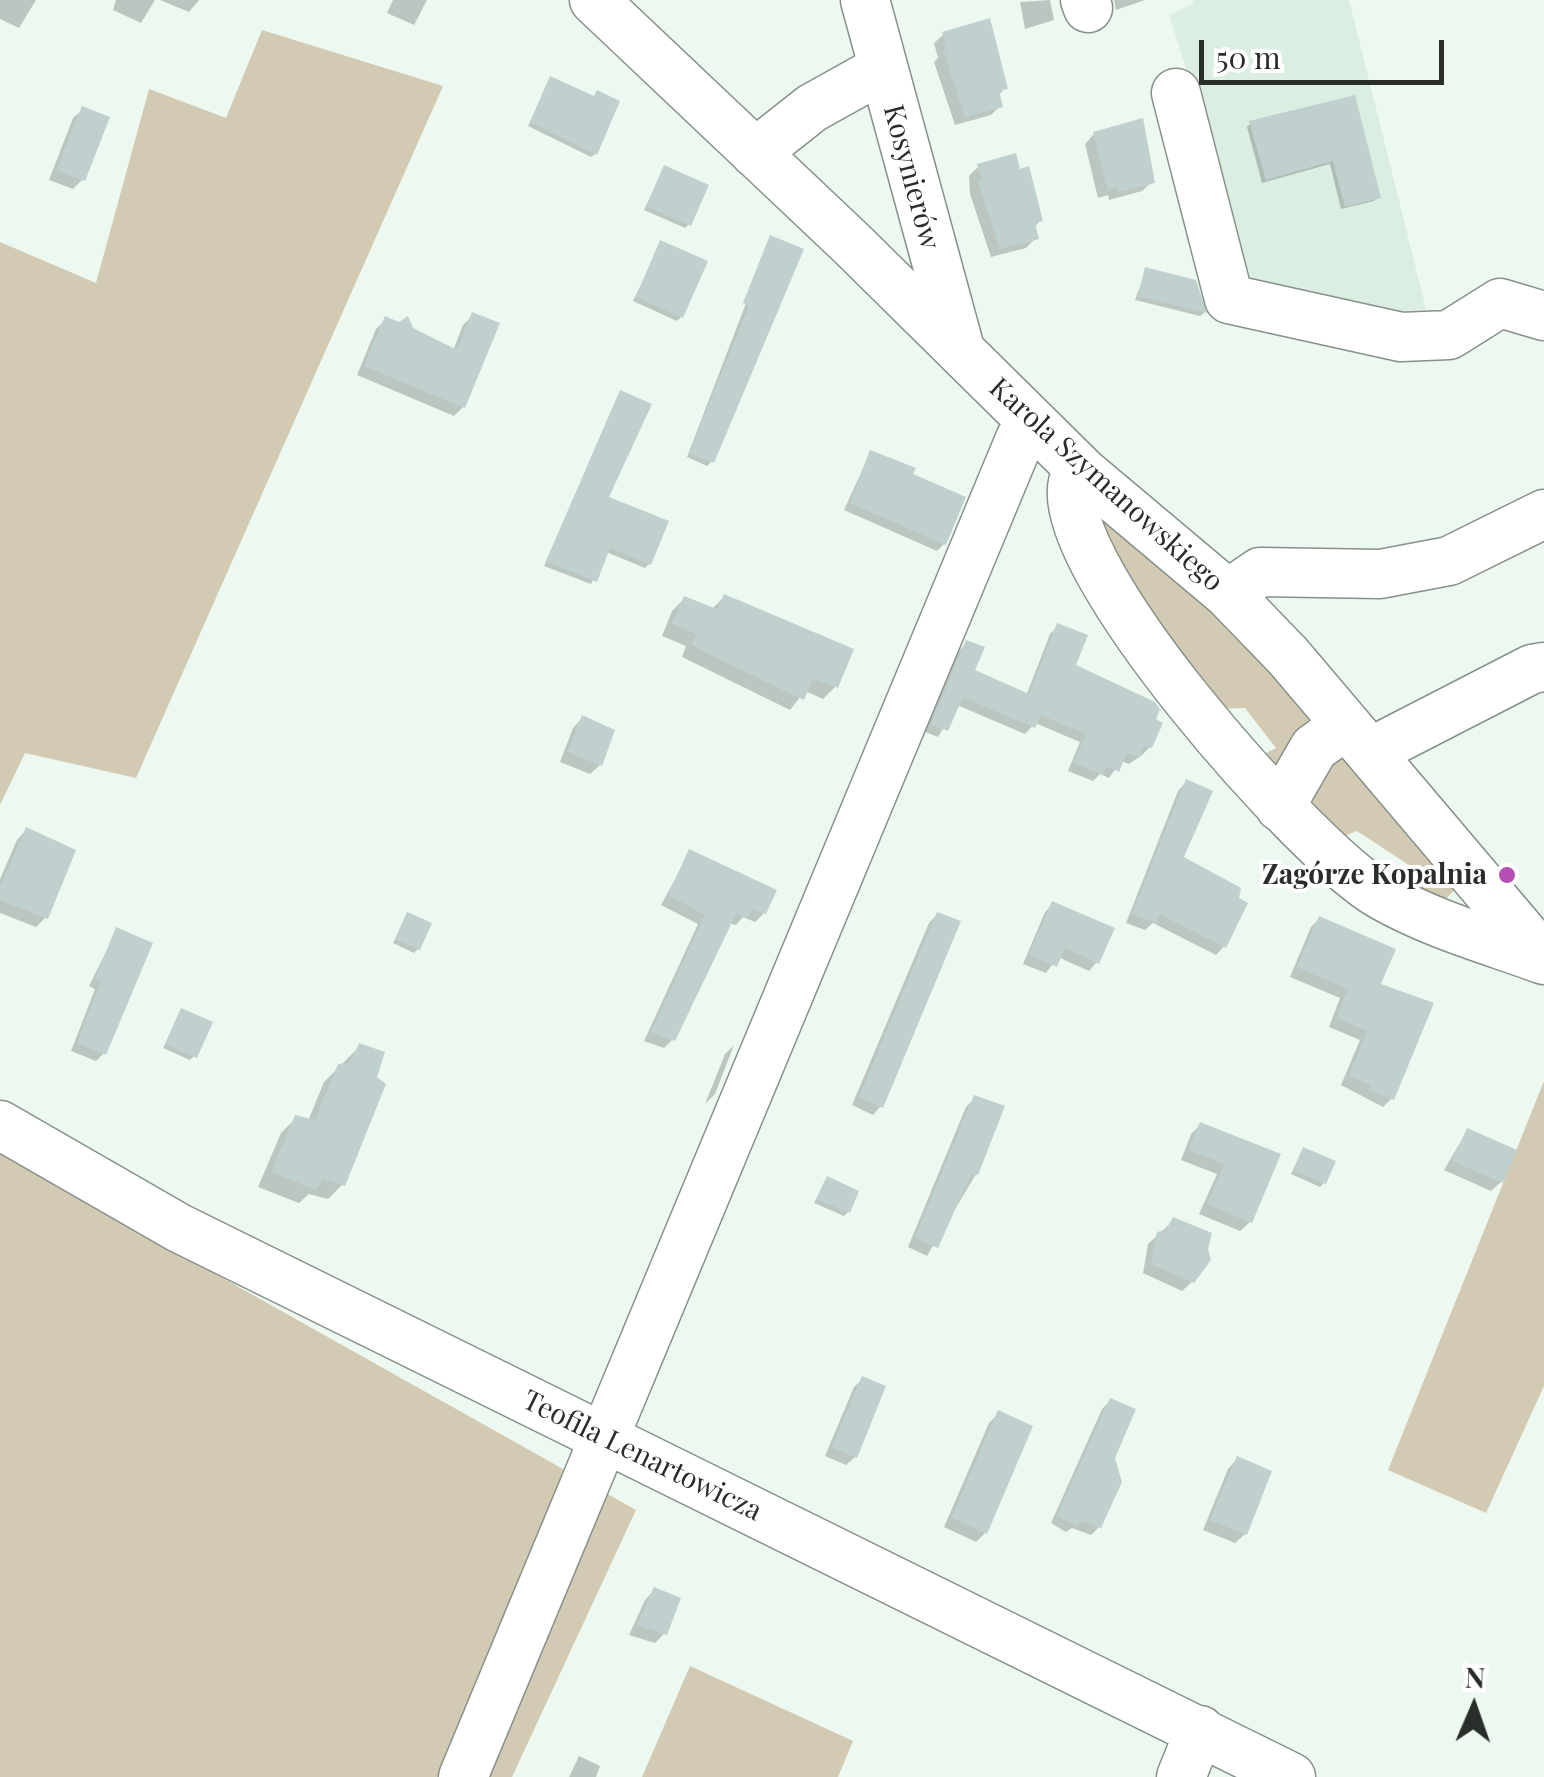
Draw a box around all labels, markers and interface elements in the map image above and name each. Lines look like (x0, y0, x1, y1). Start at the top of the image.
scale bar (1204, 20, 1449, 82)
text: 50 m (1216, 37, 1281, 77)
street label: Kosynierów (876, 101, 946, 253)
street label: Karola Szymanowskiego (982, 371, 1230, 599)
place label: Zagórze Kopalnia (1262, 858, 1487, 892)
marker: Zagórze Kopalnia (1496, 864, 1518, 886)
street label: Teofila Lenartowicza (517, 1384, 767, 1528)
north arrow (1424, 1657, 1524, 1757)
text: N (1464, 1658, 1486, 1695)

